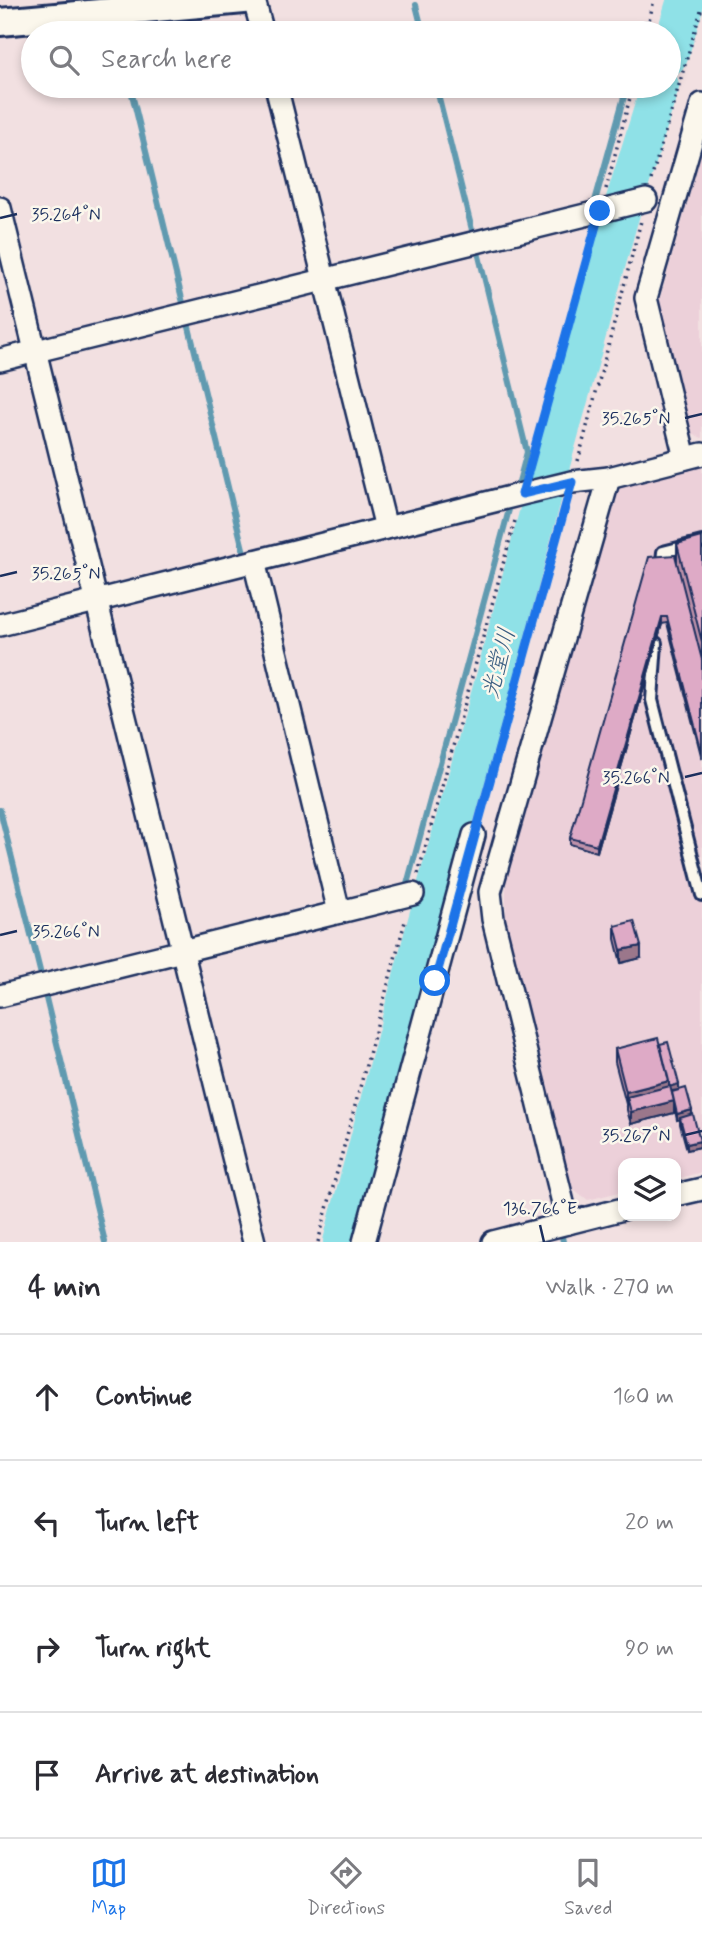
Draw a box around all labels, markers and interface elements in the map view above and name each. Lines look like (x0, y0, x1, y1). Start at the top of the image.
search box (21, 21, 681, 98)
icon: search (45, 41, 83, 79)
text: Search here (101, 43, 232, 77)
route end (584, 195, 615, 226)
text: 35.264°N (31, 203, 101, 227)
text: 35.265°N (602, 407, 670, 431)
text: 35.265°N (32, 562, 100, 586)
water label: 光堂川 (475, 625, 524, 702)
text: 35.266°N (602, 766, 670, 790)
text: 35.266°N (32, 920, 100, 944)
route start (419, 965, 450, 996)
text: 35.267°N (602, 1124, 670, 1148)
map controls (618, 1158, 681, 1221)
button: layers (618, 1158, 681, 1221)
text: 136.766°E (503, 1197, 577, 1221)
text: 4 min (28, 1268, 101, 1307)
text: Walk · 270 m (545, 1273, 674, 1303)
icon: ahead (28, 1378, 66, 1416)
text: Continue (95, 1380, 192, 1414)
text: 160 m (613, 1382, 674, 1412)
icon: left (28, 1504, 66, 1542)
text: Turn left (95, 1506, 199, 1540)
text: 20 m (625, 1508, 674, 1538)
icon: right (28, 1630, 66, 1668)
text: Turn right (95, 1632, 211, 1666)
text: 90 m (625, 1634, 674, 1664)
icon: arrive (28, 1756, 66, 1794)
text: Arrive at destination (95, 1758, 319, 1792)
tab: Map (90, 1854, 128, 1921)
tab: Directions (307, 1854, 385, 1921)
tab: Saved (564, 1854, 612, 1921)

